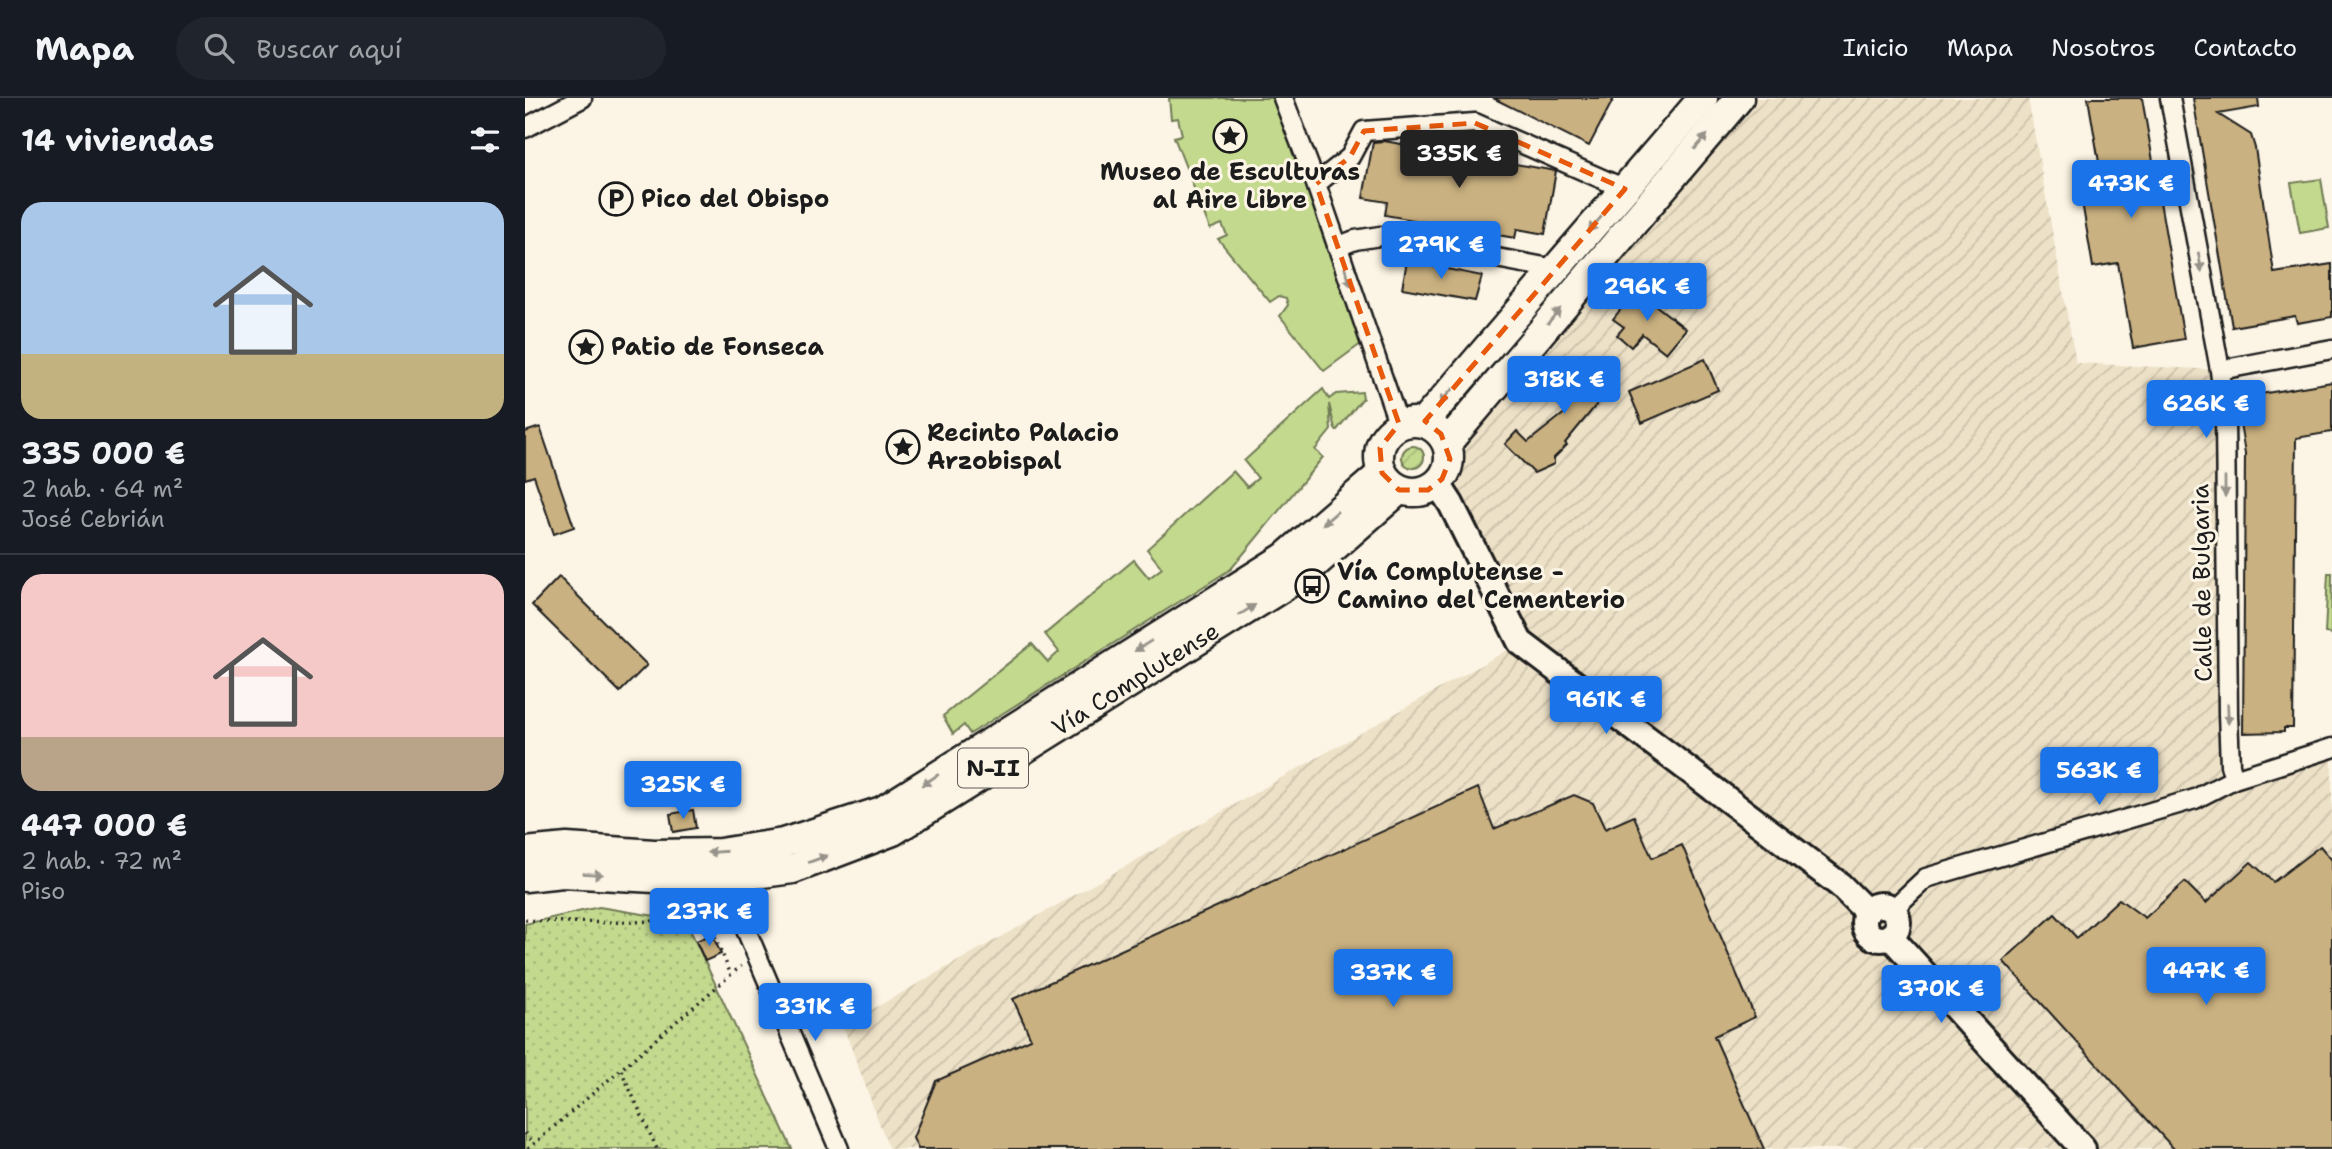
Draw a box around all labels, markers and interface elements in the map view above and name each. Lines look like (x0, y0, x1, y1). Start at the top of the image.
search box (176, 17, 666, 80)
text: Mapa (35, 26, 134, 71)
icon: search (200, 29, 238, 67)
text: Buscar aquí (256, 31, 402, 66)
text: Inicio (1843, 32, 1909, 64)
text: Mapa (1947, 32, 2013, 64)
text: Nosotros (2051, 32, 2156, 64)
text: Contacto (2194, 32, 2297, 64)
place icon: Museo de Esculturas al Aire Libre (1211, 117, 1249, 155)
text: 14 viviendas (21, 120, 214, 161)
icon: filters (466, 121, 504, 159)
pin: 335K € (1402, 130, 1516, 190)
one-way arrow (1693, 133, 1709, 151)
text: 335K € (1416, 138, 1502, 168)
place label: Museo de Esculturas al Aire Libre (1100, 156, 1360, 216)
pin: 473K € (2074, 160, 2188, 220)
text: 473K € (2088, 168, 2174, 198)
parking icon: Pico del Obispo (597, 180, 635, 218)
place label: Pico del Obispo (641, 183, 829, 215)
one-way arrow (1587, 215, 1603, 233)
pin: 279K € (1384, 222, 1498, 281)
text: 279K € (1398, 229, 1484, 259)
icon: home (200, 247, 326, 373)
one-way arrow (2195, 251, 2206, 273)
pin: 296K € (1590, 264, 1704, 323)
one-way arrow (1343, 267, 1354, 288)
text: 296K € (1604, 271, 1690, 301)
one-way arrow (1546, 307, 1561, 325)
place icon: Patio de Fonseca (567, 328, 605, 366)
place label: Patio de Fonseca (611, 331, 824, 363)
pin: 318K € (1507, 356, 1621, 416)
text: 318K € (1523, 364, 1605, 394)
pin: 626K € (2149, 380, 2263, 440)
one-way arrow (1438, 387, 1454, 405)
text: 626K € (2163, 388, 2249, 418)
place label: Recinto Palacio Arzobispal (927, 417, 1119, 477)
place icon: Recinto Palacio Arzobispal (884, 428, 922, 466)
text: 335 000 € (21, 433, 185, 474)
text: 2 hab. · 64 m² (21, 474, 183, 504)
one-way arrow (2219, 476, 2231, 498)
street label: Calle de Bulgaria (2184, 484, 2220, 682)
text: José Cebrián (21, 504, 165, 534)
one-way arrow (1322, 510, 1339, 525)
place label: Vía Complutense - Camino del Cementerio (1337, 556, 1625, 616)
bus stop icon: Vía Complutense - Camino del Cementerio (1293, 567, 1331, 605)
one-way arrow (1237, 604, 1256, 617)
street label: Vía Complutense (1046, 615, 1225, 744)
icon: home (200, 619, 326, 745)
one-way arrow (1134, 640, 1153, 653)
pin: 961K € (1549, 676, 1663, 736)
text: 961K € (1566, 684, 1646, 714)
one-way arrow (2222, 704, 2234, 726)
road number: N-II (958, 748, 1028, 788)
pin: 563K € (2042, 748, 2156, 807)
text: 563K € (2056, 755, 2142, 785)
pin: 325K € (626, 762, 740, 821)
text: 325K € (640, 769, 726, 799)
one-way arrow (920, 773, 939, 786)
text: 447 000 € (21, 805, 187, 846)
text: 2 hab. · 72 m² (21, 846, 182, 876)
one-way arrow (706, 847, 728, 858)
one-way arrow (808, 853, 829, 864)
one-way arrow (582, 869, 604, 880)
text: Piso (21, 876, 65, 906)
pin: 237K € (652, 888, 766, 948)
text: 237K € (666, 896, 752, 926)
pin: 447K € (2149, 948, 2263, 1007)
pin: 337K € (1336, 950, 1450, 1009)
text: 447K € (2163, 955, 2249, 985)
text: 337K € (1350, 957, 1436, 987)
pin: 370K € (1884, 965, 1998, 1025)
text: 370K € (1898, 973, 1984, 1003)
pin: 331K € (758, 984, 872, 1043)
text: 331K € (775, 991, 855, 1021)

